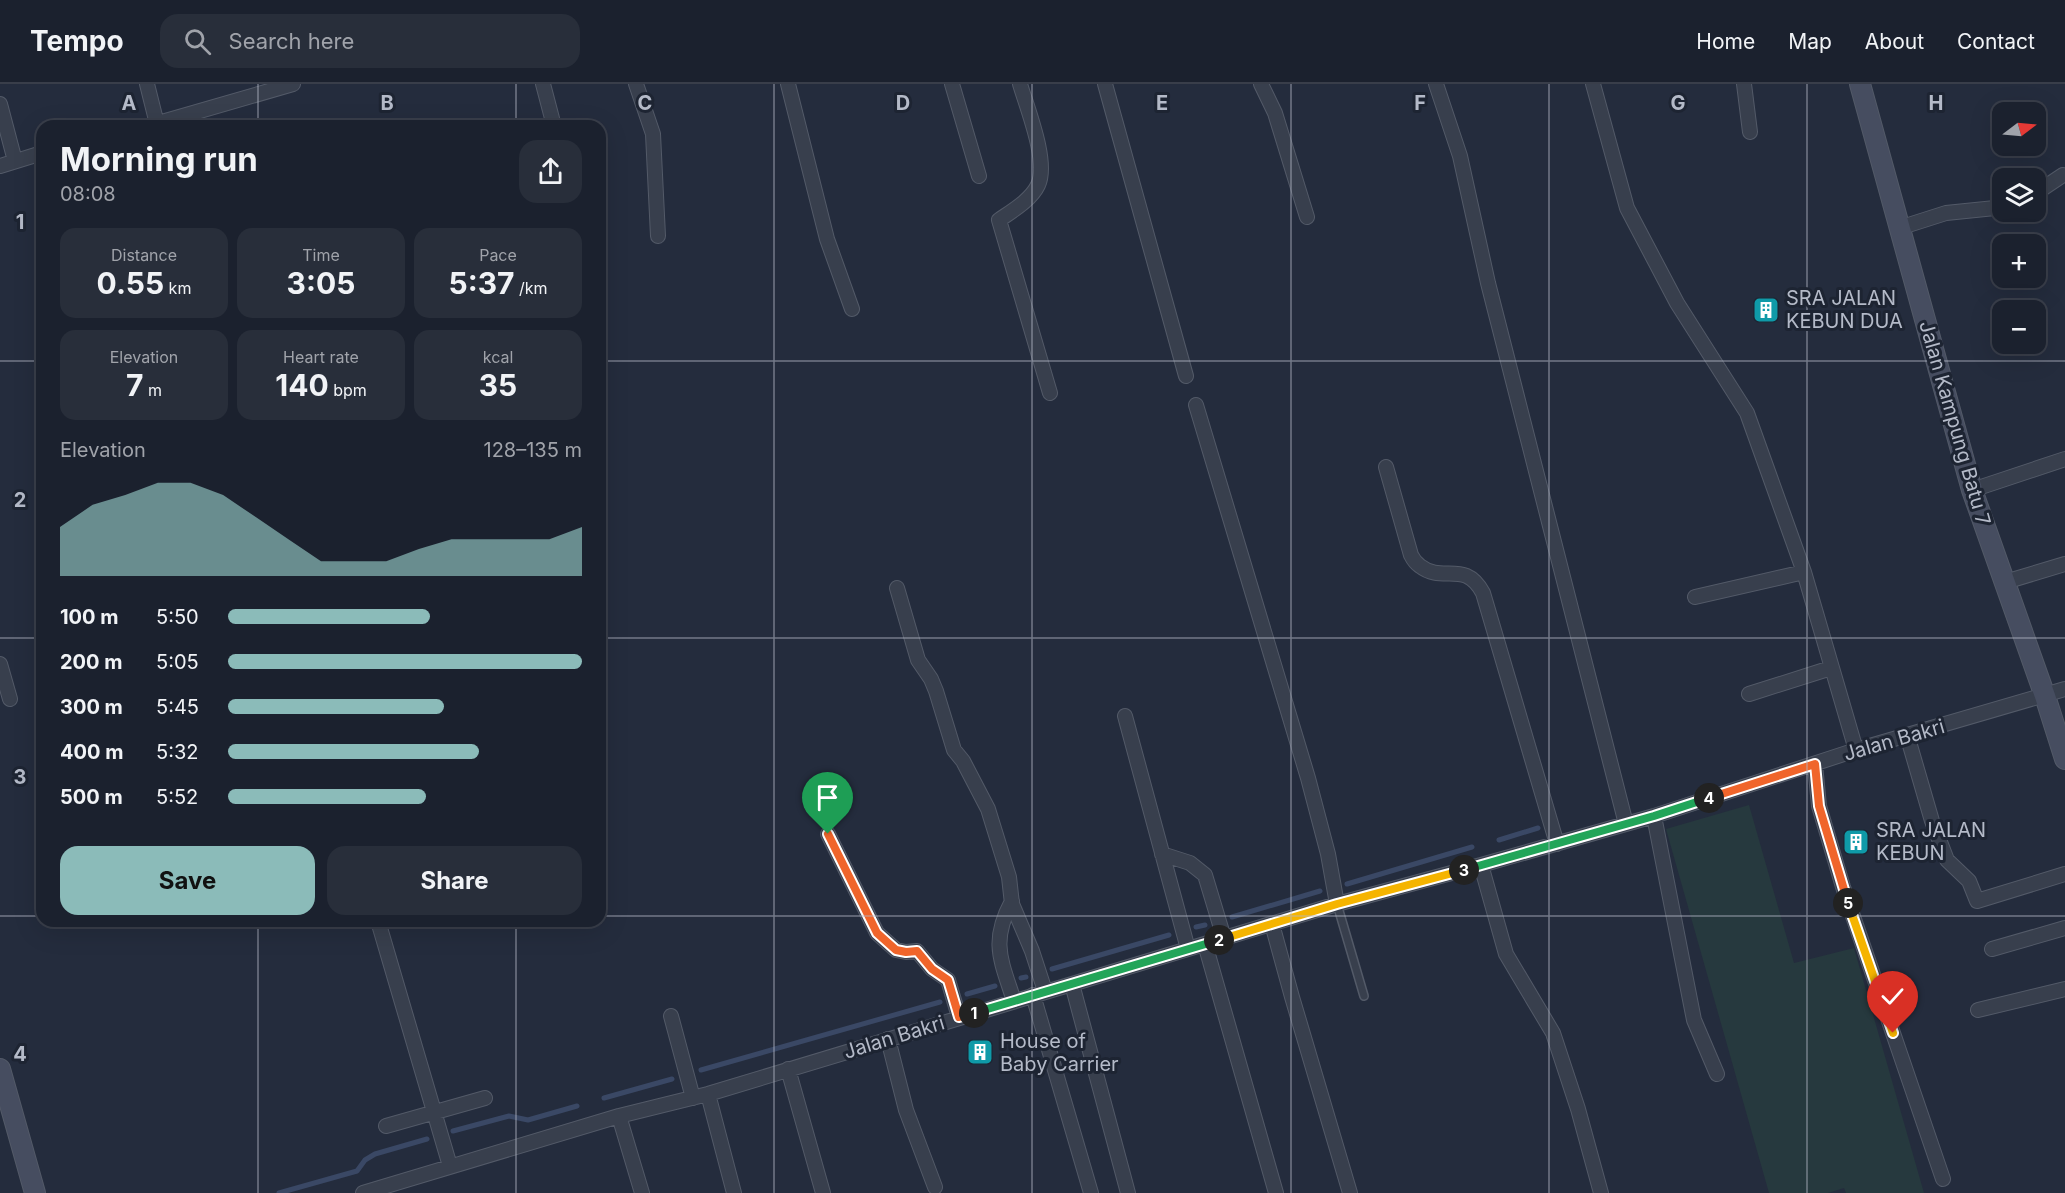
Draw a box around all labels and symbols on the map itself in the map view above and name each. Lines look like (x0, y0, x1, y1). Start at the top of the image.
text: A (122, 91, 137, 115)
text: B (380, 91, 394, 115)
text: C (638, 91, 652, 115)
text: D (896, 91, 910, 115)
text: E (1156, 91, 1168, 115)
text: F (1414, 91, 1426, 115)
text: G (1670, 91, 1686, 115)
text: H (1929, 91, 1943, 115)
north arrow (1992, 102, 2046, 156)
text: 1 (16, 210, 24, 234)
place label: SRA JALAN KEBUN DUA (1786, 286, 1903, 333)
building icon: SRA JALAN KEBUN DUA (1751, 295, 1781, 325)
street label: Jalan Kampung Batu 7 (1914, 318, 1996, 528)
text: 2 (14, 488, 26, 512)
street label: Jalan Bakri (1841, 714, 1947, 766)
text: 3 (14, 765, 26, 789)
pin (802, 772, 853, 834)
pin: 4 (1694, 783, 1724, 813)
place label: SRA JALAN KEBUN (1876, 818, 1986, 865)
building icon: SRA JALAN KEBUN (1841, 827, 1871, 857)
pin: 3 (1449, 855, 1479, 885)
pin: 5 (1833, 888, 1863, 918)
pin: 2 (1204, 925, 1234, 955)
pin (1867, 971, 1918, 1033)
pin: 1 (959, 998, 989, 1028)
street label: Jalan Bakri (841, 1010, 947, 1064)
place label: House of Baby Carrier (1000, 1029, 1119, 1076)
building icon: House of Baby Carrier (965, 1037, 995, 1067)
text: 4 (13, 1042, 27, 1066)

